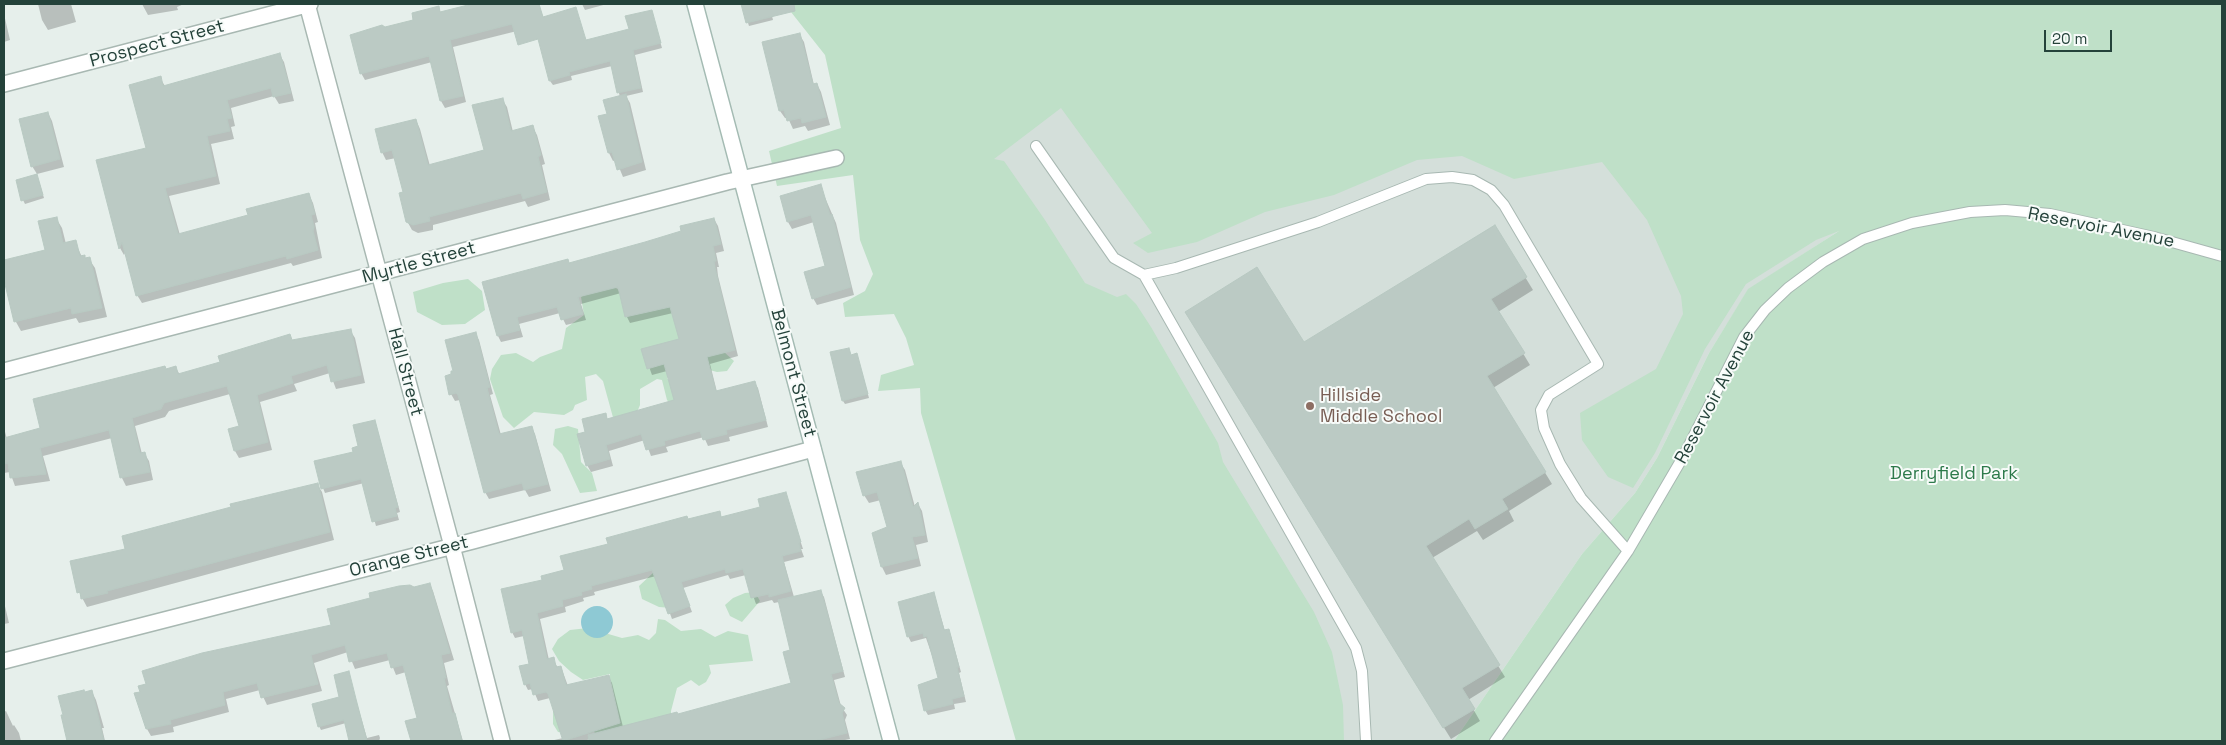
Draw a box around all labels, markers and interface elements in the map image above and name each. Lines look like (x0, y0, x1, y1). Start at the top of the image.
street label: Prospect Street (87, 16, 227, 72)
scale bar (2046, 20, 2114, 52)
text: 20 m (2052, 29, 2087, 48)
street label: Reservoir Avenue (2026, 203, 2176, 253)
street label: Myrtle Street (360, 238, 478, 288)
street label: Belmont Street (765, 306, 821, 440)
street label: Hall Street (383, 325, 427, 419)
street label: Reservoir Avenue (1671, 326, 1759, 468)
place label: Hillside Middle School (1320, 385, 1442, 428)
marker: Hillside Middle School (1304, 400, 1316, 412)
park label: Derryfield Park (1890, 463, 2018, 485)
street label: Orange Street (347, 532, 471, 582)

